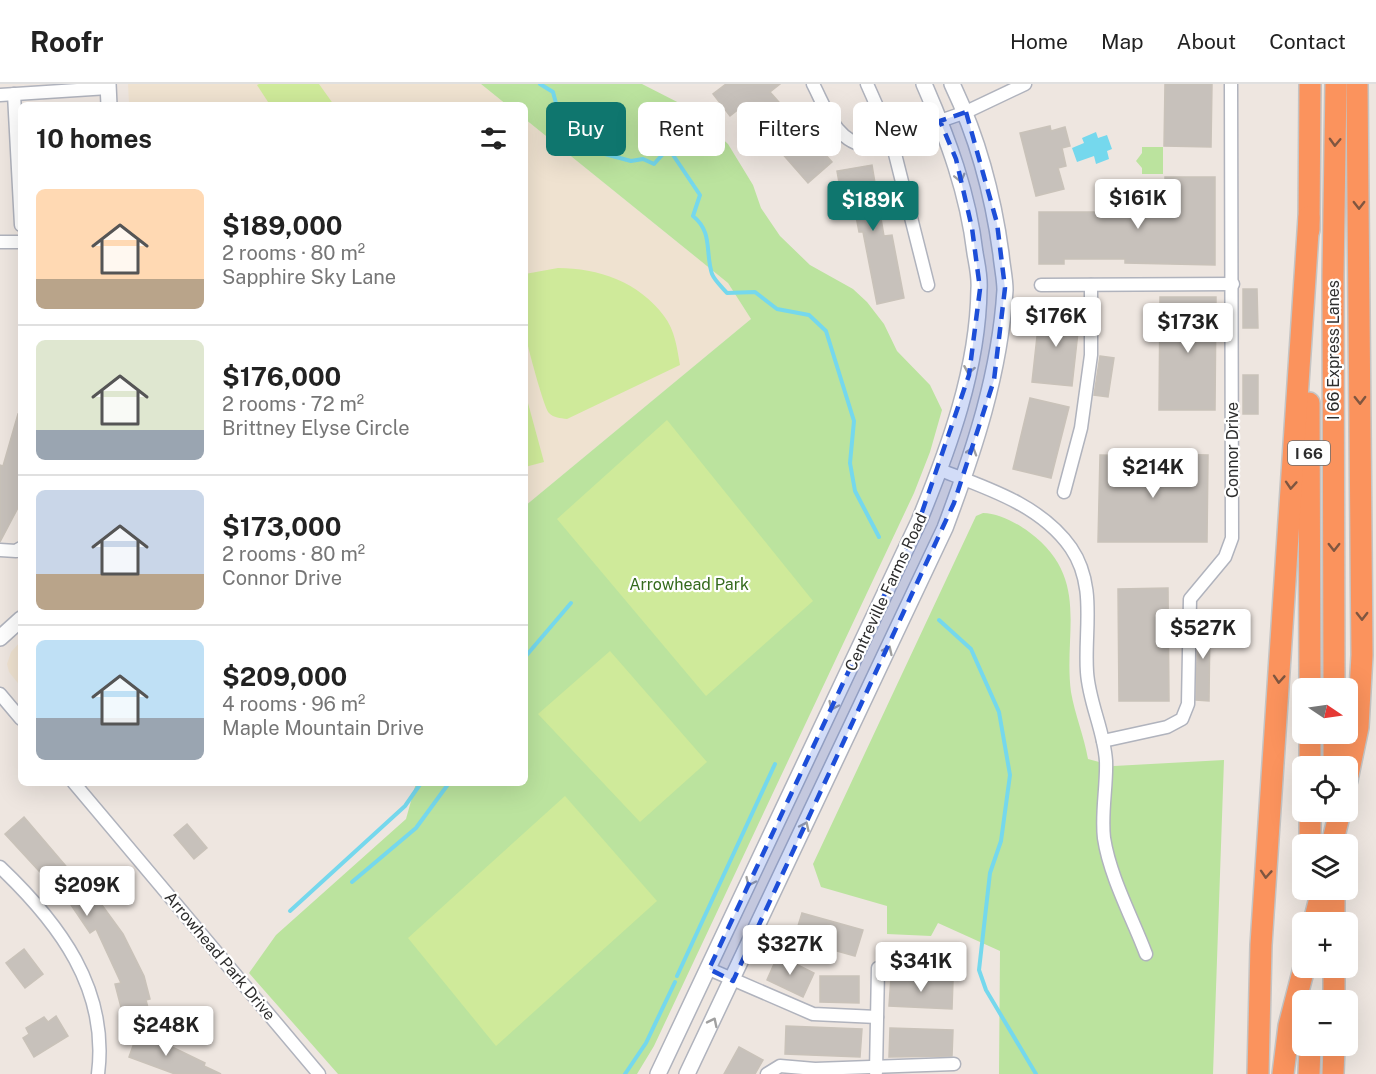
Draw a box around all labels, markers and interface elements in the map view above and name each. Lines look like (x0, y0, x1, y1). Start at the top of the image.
text: Roofr (30, 25, 103, 58)
text: Home (1010, 29, 1068, 54)
text: Map (1101, 29, 1144, 54)
text: About (1177, 29, 1236, 54)
text: Contact (1269, 29, 1346, 54)
chip: Buy (546, 102, 626, 156)
chip: Rent (638, 102, 725, 156)
chip: Filters (737, 102, 841, 156)
chip: New (853, 102, 939, 156)
icon: filters (477, 122, 510, 155)
text: 10 homes (36, 123, 152, 154)
one-way arrow (1329, 138, 1341, 147)
one-way arrow (953, 173, 966, 183)
pin: $161K (1096, 179, 1180, 230)
pin: $189K (831, 181, 915, 232)
text: $161K (1109, 186, 1167, 210)
text: $189K (841, 188, 905, 212)
one-way arrow (1353, 201, 1365, 210)
text: $189,000 (222, 210, 343, 241)
icon: home (84, 213, 156, 285)
text: 2 rooms · 80 m² (222, 241, 365, 265)
text: Sapphire Sky Lane (222, 265, 396, 289)
street label: I 66 Express Lanes (1324, 280, 1343, 420)
pin: $176K (1014, 297, 1098, 348)
pin: $173K (1146, 303, 1230, 354)
text: $176K (1025, 304, 1087, 328)
text: $173K (1157, 310, 1219, 334)
text: $176,000 (222, 361, 341, 392)
icon: home (84, 364, 156, 436)
one-way arrow (963, 365, 976, 375)
text: 2 rooms · 72 m² (222, 392, 364, 416)
one-way arrow (1354, 396, 1367, 405)
street label: Connor Drive (1223, 402, 1242, 498)
text: Brittney Elyse Circle (222, 416, 410, 440)
road number: I 66 (1288, 441, 1330, 465)
one-way arrow (965, 446, 977, 457)
pin: $214K (1111, 448, 1195, 499)
text: $214K (1122, 455, 1184, 479)
one-way arrow (1285, 480, 1298, 489)
street label: Centreville Farms Road (841, 510, 931, 674)
text: $173,000 (222, 511, 341, 542)
icon: home (84, 514, 156, 586)
text: 2 rooms · 80 m² (222, 542, 365, 566)
one-way arrow (1328, 543, 1340, 552)
text: Connor Drive (222, 566, 342, 590)
park label: Arrowhead Park (629, 575, 749, 594)
pin: $527K (1161, 609, 1245, 660)
one-way arrow (1356, 612, 1368, 621)
text: $527K (1170, 616, 1236, 640)
one-way arrow (880, 645, 892, 656)
text: $209,000 (222, 661, 347, 692)
icon: home (84, 664, 156, 736)
one-way arrow (1272, 675, 1285, 684)
north arrow (1292, 678, 1358, 744)
map controls (1292, 678, 1358, 1056)
text: 4 rooms · 96 m² (222, 692, 365, 716)
one-way arrow (828, 699, 840, 710)
text: Maple Mountain Drive (222, 716, 424, 740)
button: locate (1292, 756, 1358, 822)
one-way arrow (798, 822, 810, 833)
button: layers (1292, 834, 1358, 900)
pin: $209K (45, 866, 129, 917)
one-way arrow (1259, 869, 1272, 878)
text: $209K (54, 873, 120, 897)
one-way arrow (746, 876, 758, 887)
street label: Arrowhead Park Drive (161, 888, 279, 1024)
button: + (1292, 912, 1358, 978)
pin: $327K (748, 925, 832, 976)
text: $327K (757, 932, 823, 956)
pin: $341K (879, 942, 963, 993)
text: $341K (890, 949, 952, 973)
button: − (1292, 990, 1358, 1056)
pin: $248K (124, 1006, 208, 1057)
text: $248K (132, 1013, 200, 1037)
one-way arrow (706, 1017, 718, 1028)

